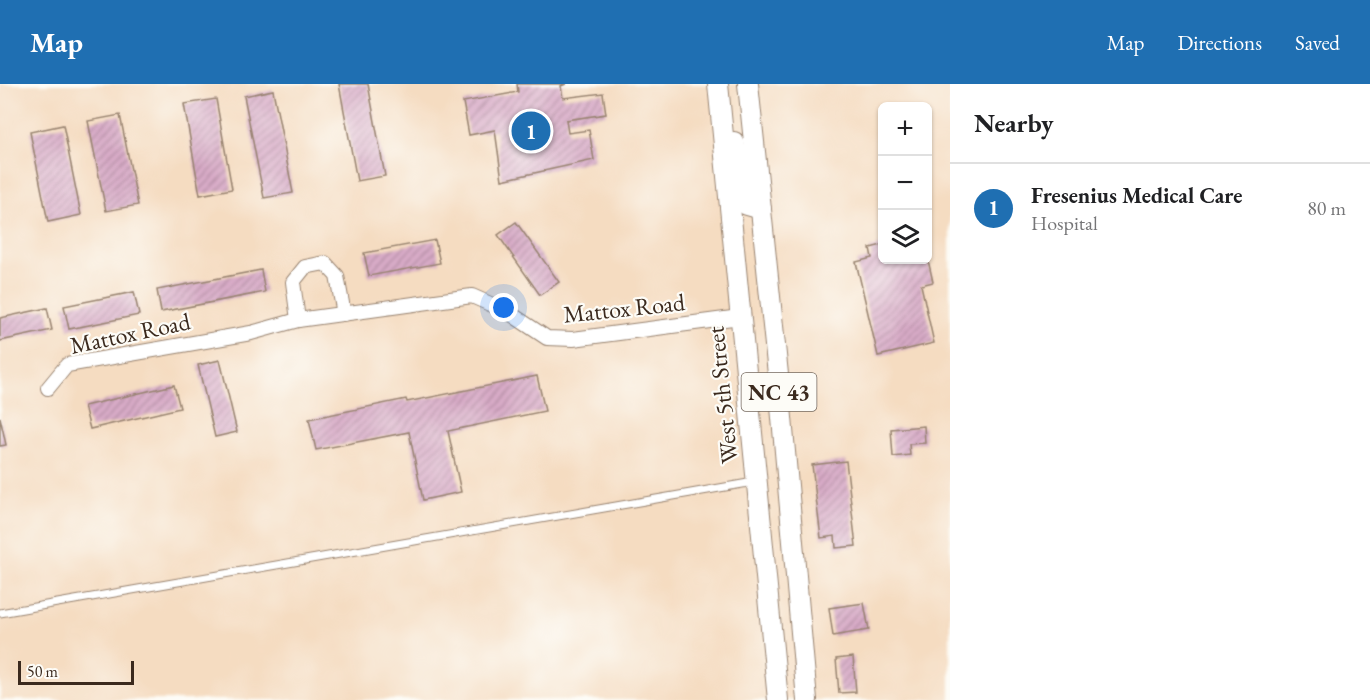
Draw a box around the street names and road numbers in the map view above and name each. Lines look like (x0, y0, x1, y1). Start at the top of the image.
street label: Mattox Road (562, 286, 687, 330)
street label: Mattox Road (67, 305, 194, 361)
street label: West 5th Street (699, 324, 745, 465)
road number: NC 43 (742, 373, 816, 411)

